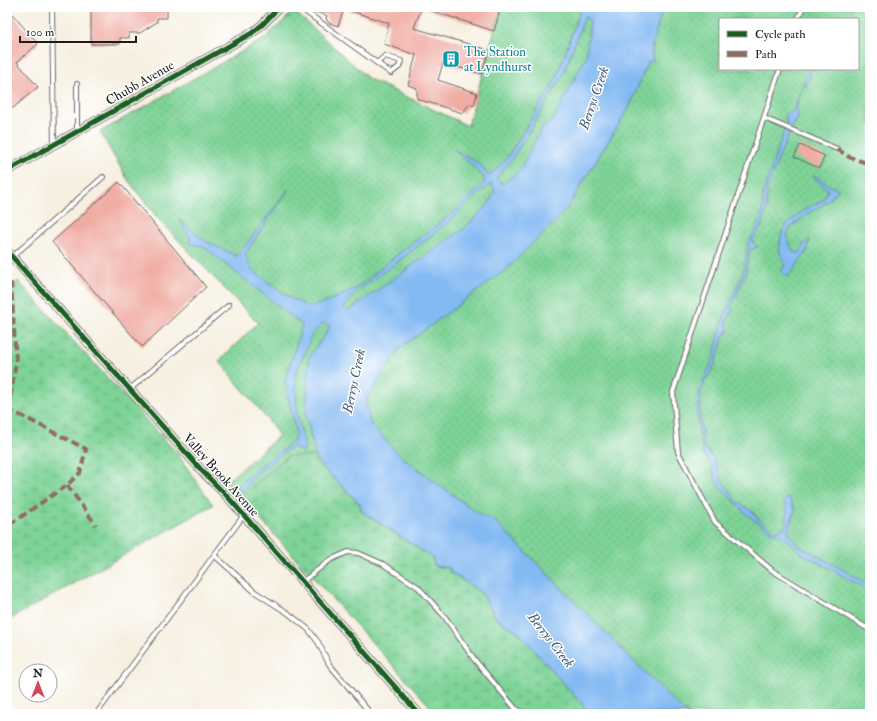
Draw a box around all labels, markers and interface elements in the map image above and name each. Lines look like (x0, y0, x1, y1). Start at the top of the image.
scale bar (20, 18, 136, 44)
legend (719, 18, 859, 70)
text: 100 m (26, 25, 55, 40)
text: Cycle path (755, 27, 806, 42)
place label: The Station at Lyndhurst (464, 44, 531, 76)
text: Path (755, 47, 778, 62)
building icon: The Station at Lyndhurst (441, 49, 461, 69)
street label: Chubb Avenue (103, 57, 177, 109)
water label: Berrys Creek (575, 64, 613, 133)
water label: Berrys Creek (339, 347, 369, 416)
street label: Valley Brook Avenue (179, 430, 263, 521)
water label: Berrys Creek (523, 608, 578, 671)
north arrow (18, 663, 58, 703)
text: N (32, 667, 44, 680)

